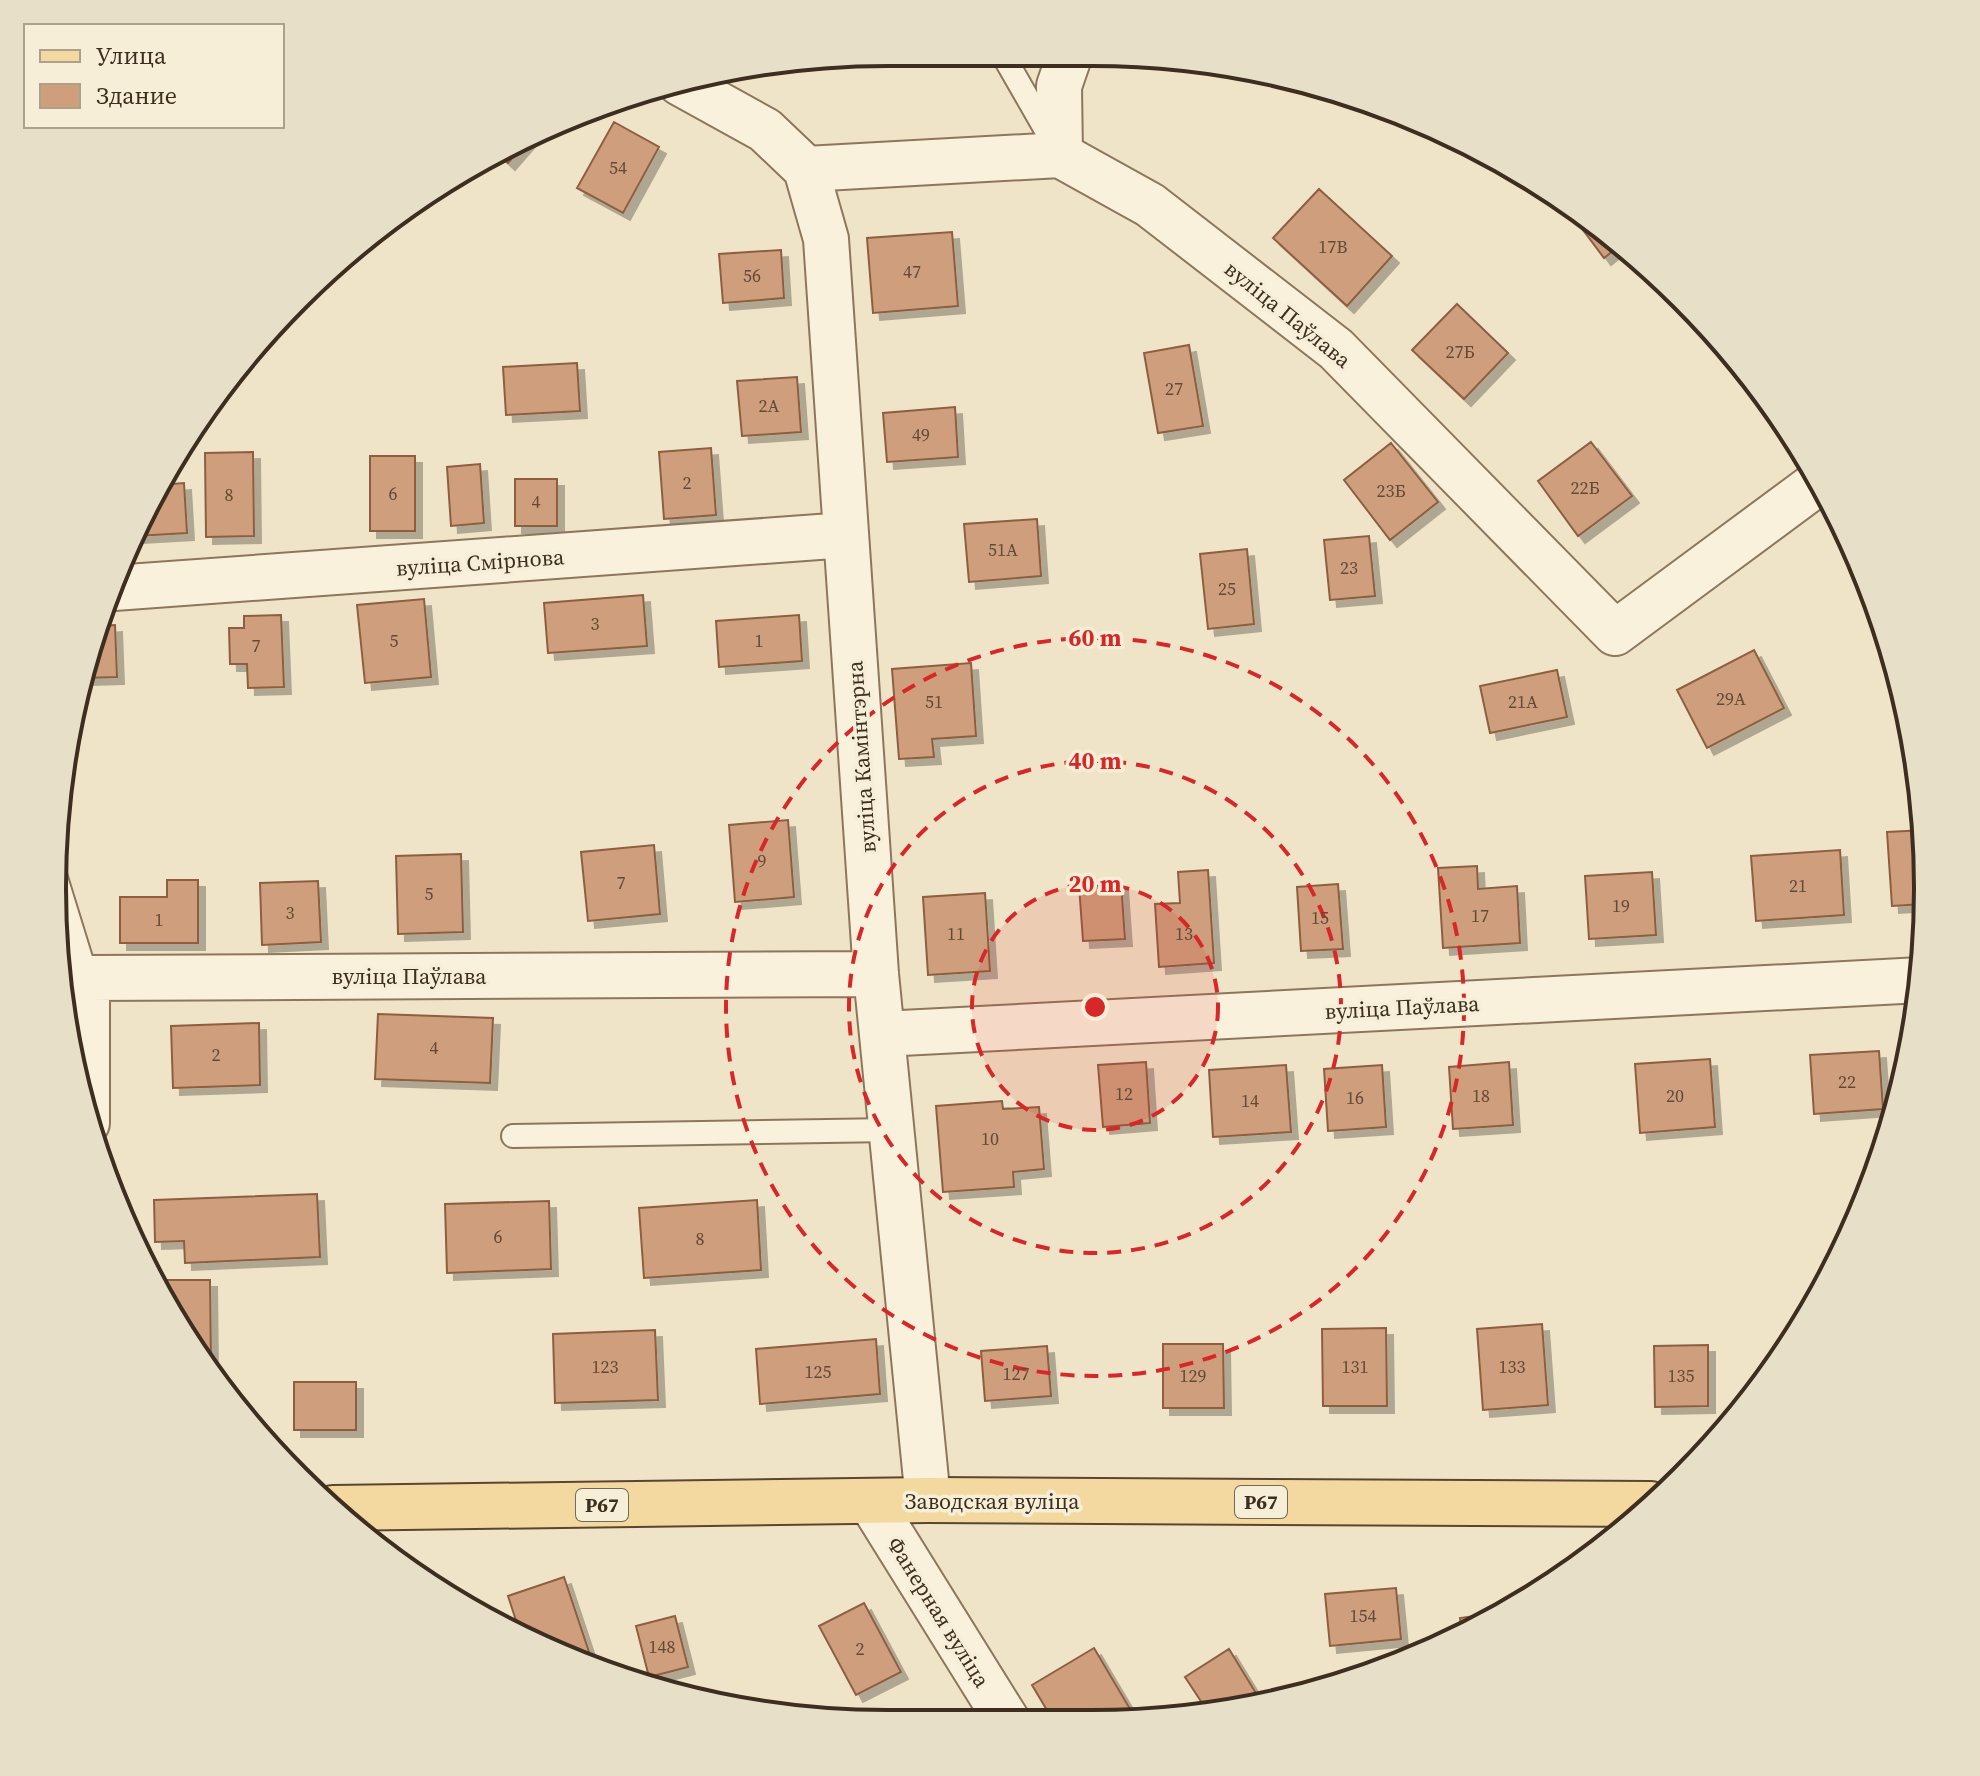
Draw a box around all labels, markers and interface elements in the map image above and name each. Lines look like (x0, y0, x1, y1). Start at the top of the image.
legend (24, 24, 284, 128)
text: Улица (96, 39, 167, 72)
text: Здание (96, 79, 177, 112)
house number: 54 (609, 155, 627, 180)
house number: 17В (1318, 234, 1348, 259)
street label: вуліца Паўлава (1218, 254, 1358, 375)
house number: 47 (903, 259, 921, 284)
house number: 56 (743, 263, 761, 288)
house number: 27Б (1445, 339, 1475, 364)
house number: 27 (1165, 376, 1183, 401)
house number: 2А (759, 393, 780, 418)
house number: 49 (912, 422, 930, 447)
house number: 2 (683, 470, 692, 495)
house number: 22Б (1570, 475, 1600, 500)
house number: 23Б (1376, 478, 1406, 503)
house number: 6 (389, 481, 398, 506)
house number: 8 (225, 482, 234, 507)
house number: 4 (532, 489, 541, 514)
house number: 51А (988, 537, 1018, 562)
street label: вуліца Смірнова (395, 541, 566, 583)
house number: 23 (1340, 555, 1358, 580)
house number: 25 (1218, 576, 1236, 601)
house number: 3 (591, 611, 600, 636)
text: 60 m (1069, 621, 1122, 654)
house number: 5 (390, 628, 399, 653)
house number: 1 (755, 628, 764, 653)
house number: 7 (252, 633, 261, 658)
street label: вуліца Камінтэрна (839, 659, 883, 854)
house number: 29А (1716, 686, 1746, 711)
house number: 51 (925, 689, 943, 714)
house number: 21А (1508, 689, 1538, 714)
text: 40 m (1069, 744, 1122, 777)
house number: 9 (758, 848, 767, 873)
text: 20 m (1069, 867, 1122, 900)
house number: 7 (617, 870, 626, 895)
house number: 21 (1789, 873, 1807, 898)
house number: 5 (425, 881, 434, 906)
house number: 19 (1612, 893, 1630, 918)
house number: 3 (286, 900, 295, 925)
house number: 17 (1471, 903, 1489, 928)
house number: 15 (1311, 905, 1329, 930)
house number: 1 (155, 907, 164, 932)
house number: 11 (947, 921, 965, 946)
house number: 13 (1175, 921, 1193, 946)
street label: вуліца Паўлава (332, 961, 487, 991)
street label: вуліца Паўлава (1324, 988, 1481, 1026)
centre of rings (1081, 993, 1109, 1021)
house number: 4 (430, 1035, 439, 1060)
house number: 2 (212, 1042, 221, 1067)
house number: 22 (1838, 1069, 1856, 1094)
house number: 12 (1115, 1081, 1133, 1106)
house number: 18 (1472, 1083, 1490, 1108)
house number: 20 (1666, 1083, 1684, 1108)
house number: 16 (1346, 1085, 1364, 1110)
house number: 14 (1241, 1088, 1259, 1113)
house number: 10 (981, 1126, 999, 1151)
house number: 6 (494, 1224, 503, 1249)
house number: 8 (696, 1226, 705, 1251)
house number: 123 (592, 1354, 619, 1379)
house number: 131 (1342, 1354, 1369, 1379)
house number: 133 (1499, 1354, 1526, 1379)
house number: 125 (805, 1359, 832, 1384)
house number: 127 (1003, 1361, 1030, 1386)
house number: 129 (1180, 1363, 1207, 1388)
house number: 135 (1668, 1363, 1695, 1388)
street label: Заводская вуліца (905, 1486, 1080, 1516)
road number: Р67 (1235, 1486, 1287, 1518)
road number: Р67 (576, 1489, 628, 1521)
street label: Фанерная вуліца (881, 1531, 998, 1694)
house number: 154 (1350, 1603, 1377, 1628)
house number: 148 (649, 1634, 676, 1659)
house number: 2 (856, 1636, 865, 1661)

